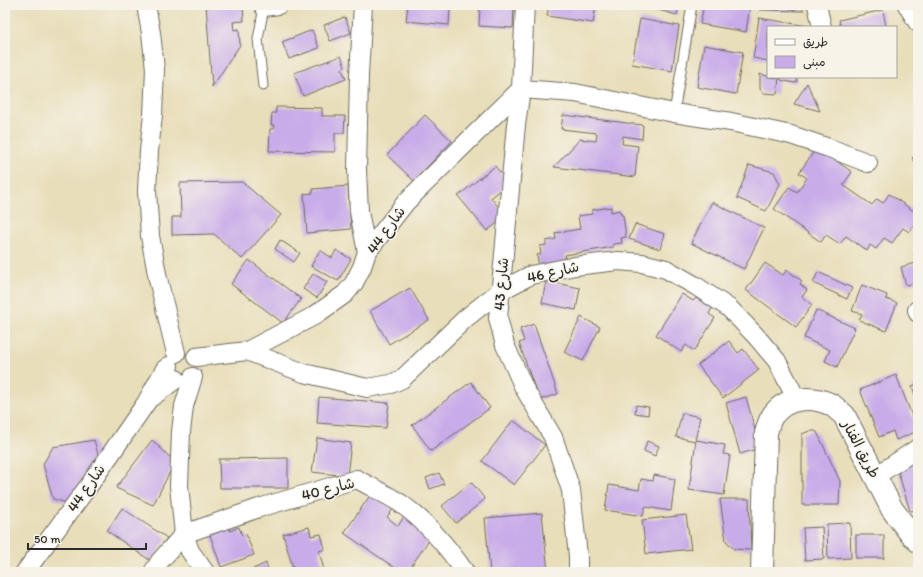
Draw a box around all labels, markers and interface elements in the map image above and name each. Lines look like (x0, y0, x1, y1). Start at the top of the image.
legend (767, 26, 897, 78)
text: طريق (803, 35, 828, 49)
text: مبنى (803, 55, 826, 70)
street label: شارع 44 (363, 203, 410, 258)
street label: شارع 43 (490, 257, 513, 311)
street label: شارع 46 (525, 257, 581, 288)
street label: طريق الفنار (838, 416, 884, 481)
street label: شارع 44 (63, 461, 110, 516)
street label: شارع 40 (300, 474, 357, 505)
scale bar (28, 525, 146, 551)
text: 50 m (34, 532, 60, 546)

